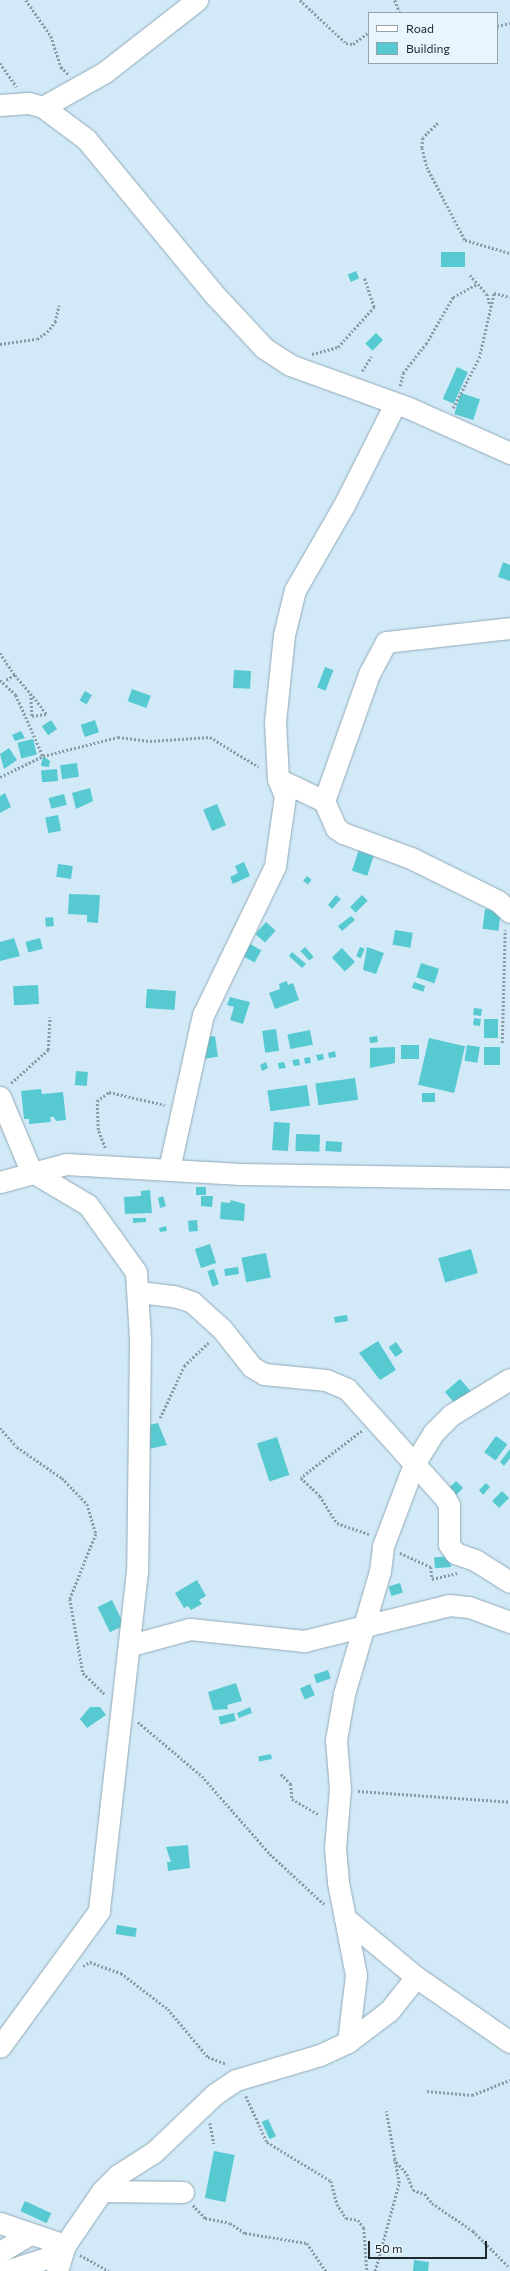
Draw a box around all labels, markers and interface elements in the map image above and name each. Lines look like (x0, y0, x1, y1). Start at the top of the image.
legend (368, 12, 498, 64)
text: Road (406, 21, 434, 35)
text: Building (406, 41, 450, 55)
scale bar (370, 2233, 489, 2259)
text: 50 m (375, 2241, 403, 2255)

